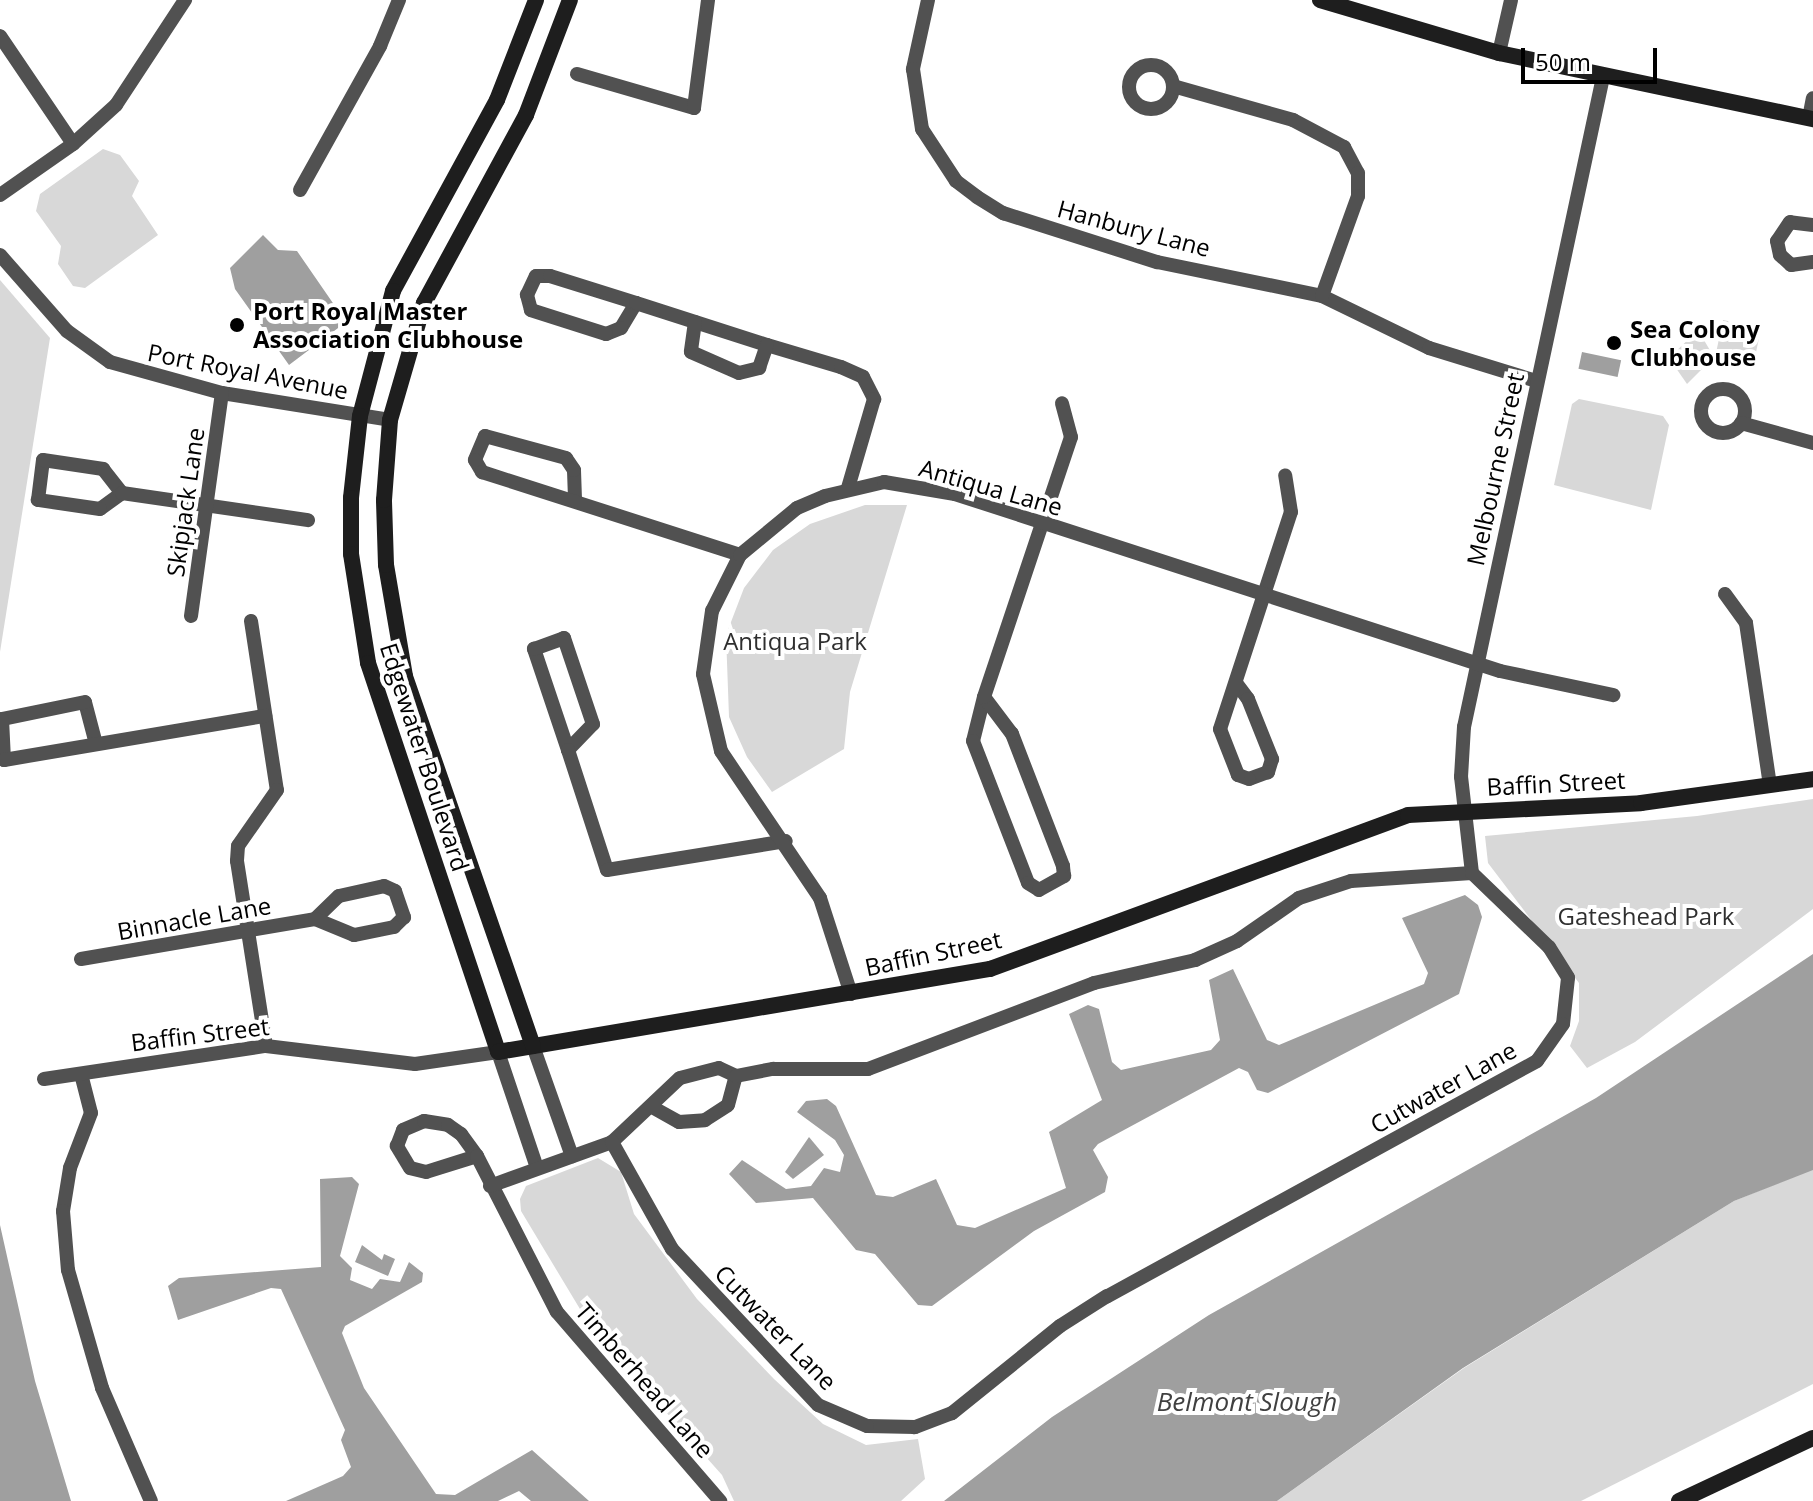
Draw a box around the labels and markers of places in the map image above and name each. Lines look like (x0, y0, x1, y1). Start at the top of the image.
place label: Port Royal Master Association Clubhouse (253, 297, 523, 353)
place label: Sea Colony Clubhouse (1630, 315, 1760, 371)
marker: Port Royal Master Association Clubhouse (228, 316, 246, 334)
marker: Sea Colony Clubhouse (1605, 334, 1623, 352)

